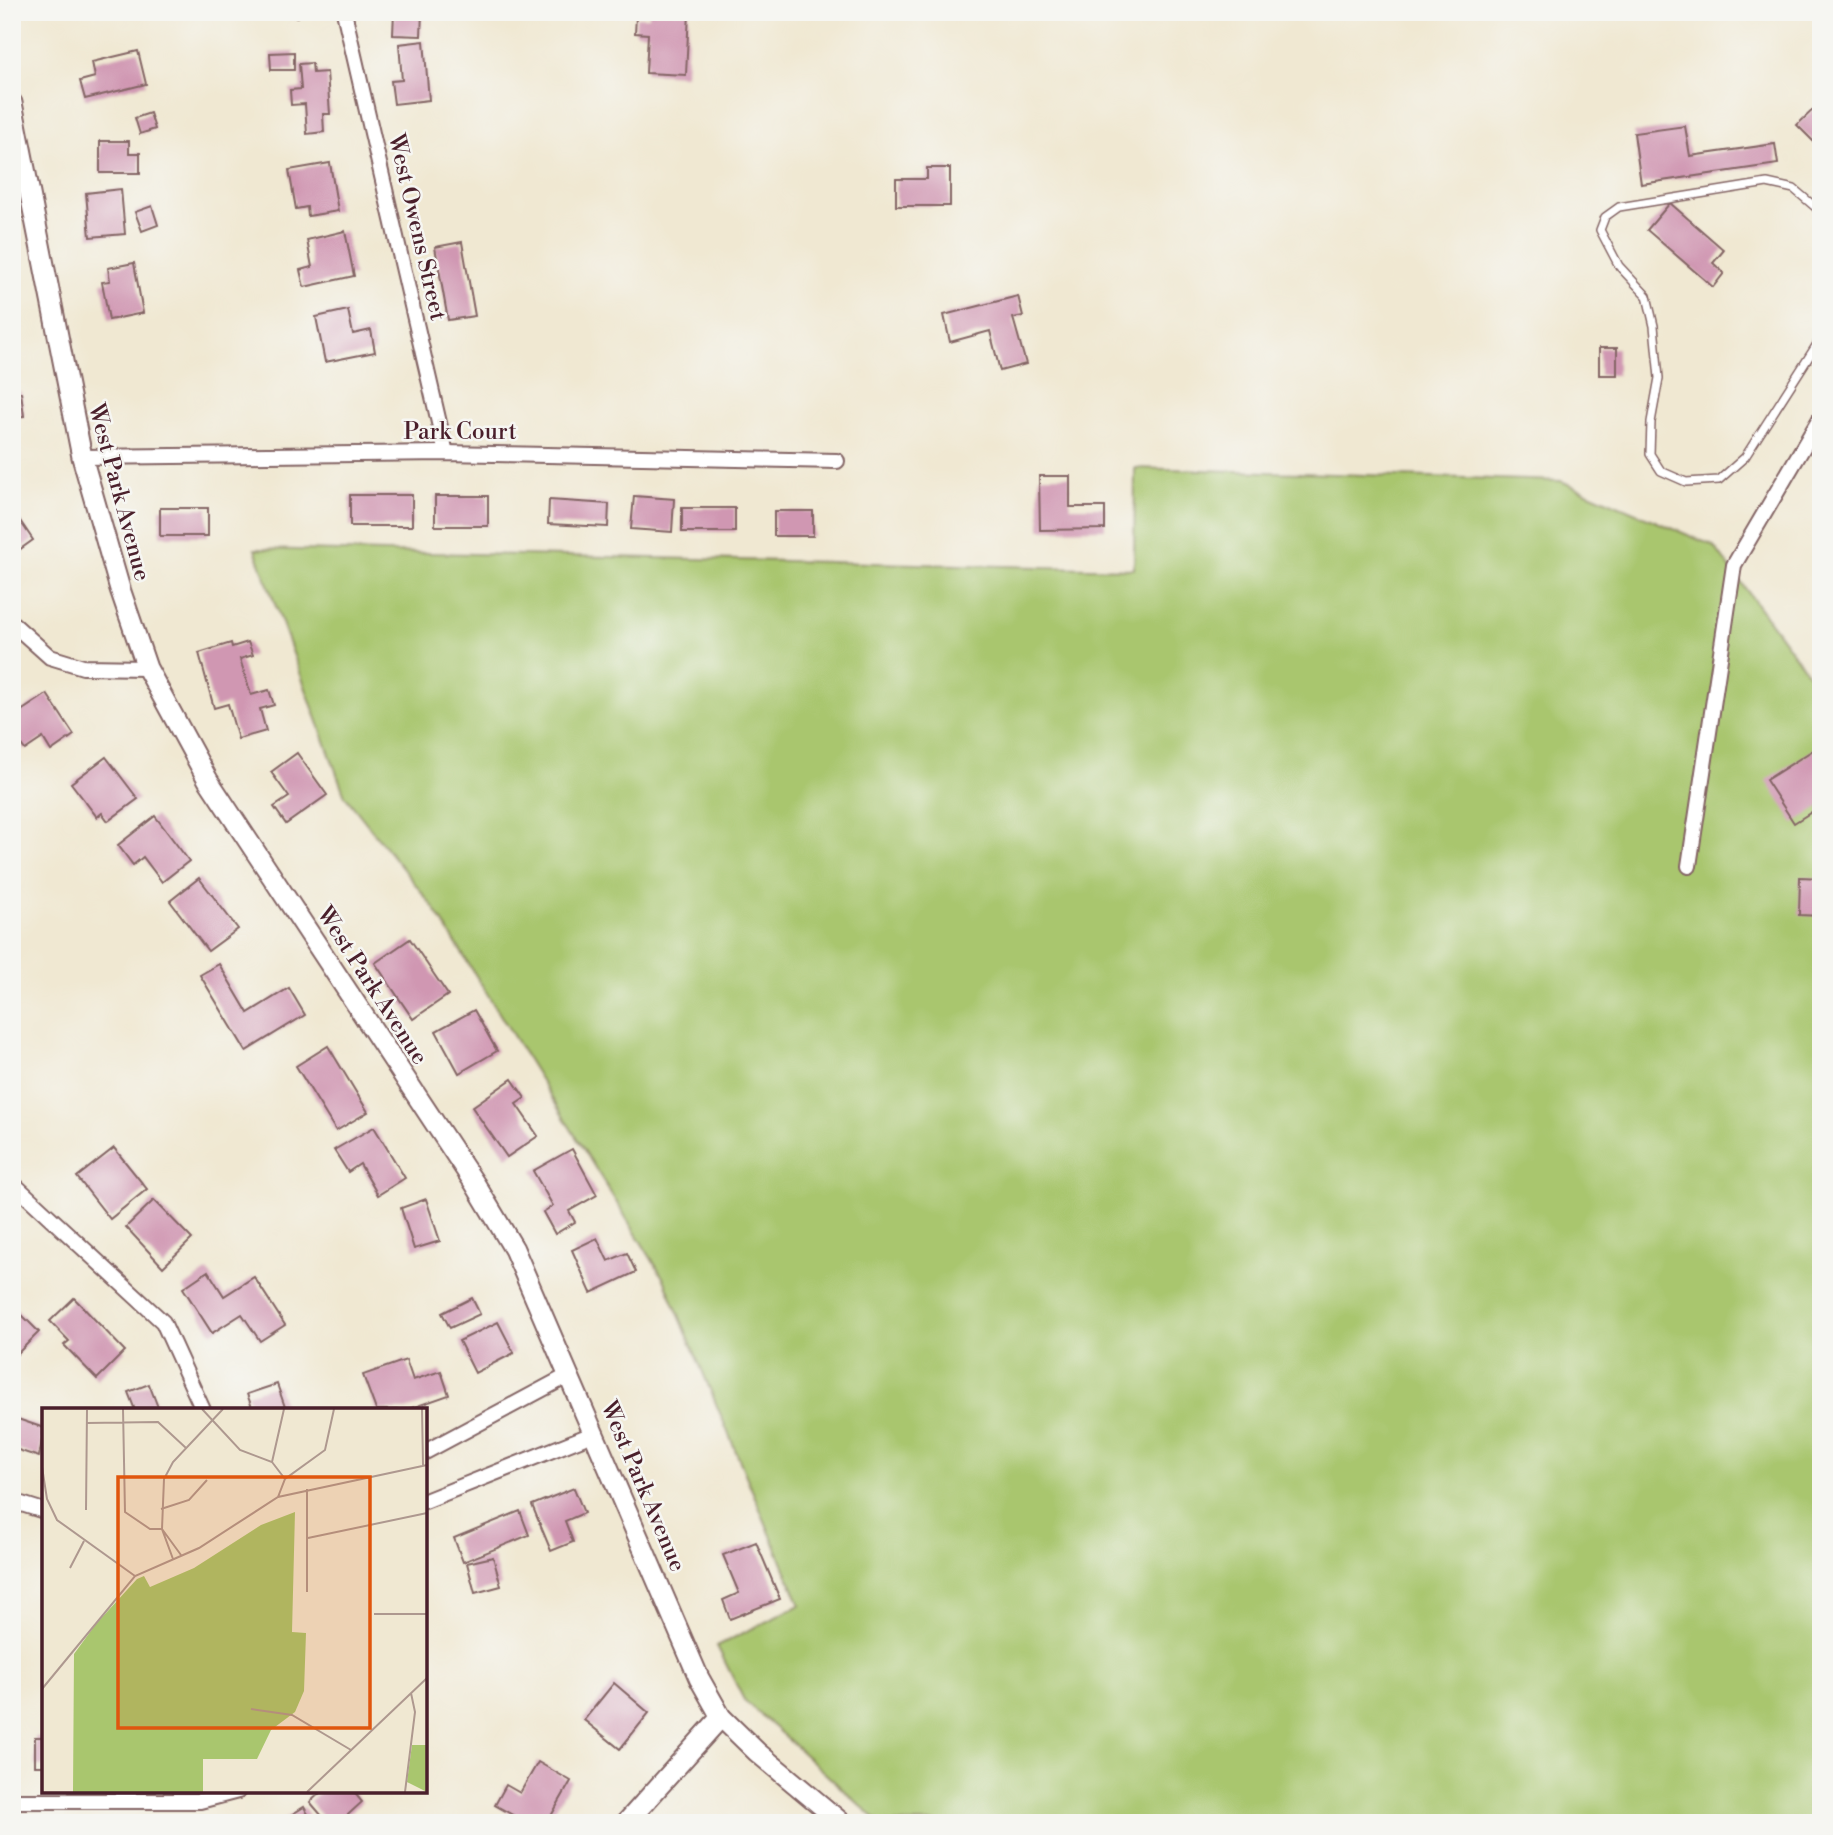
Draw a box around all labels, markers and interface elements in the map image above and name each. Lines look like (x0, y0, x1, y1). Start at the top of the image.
street label: West Owens Street (382, 130, 452, 323)
street label: West Park Avenue (82, 400, 156, 584)
street label: Park Court (403, 418, 517, 446)
street label: West Park Avenue (310, 901, 434, 1070)
street label: West Park Avenue (594, 1396, 692, 1576)
inset map (42, 1408, 427, 1793)

